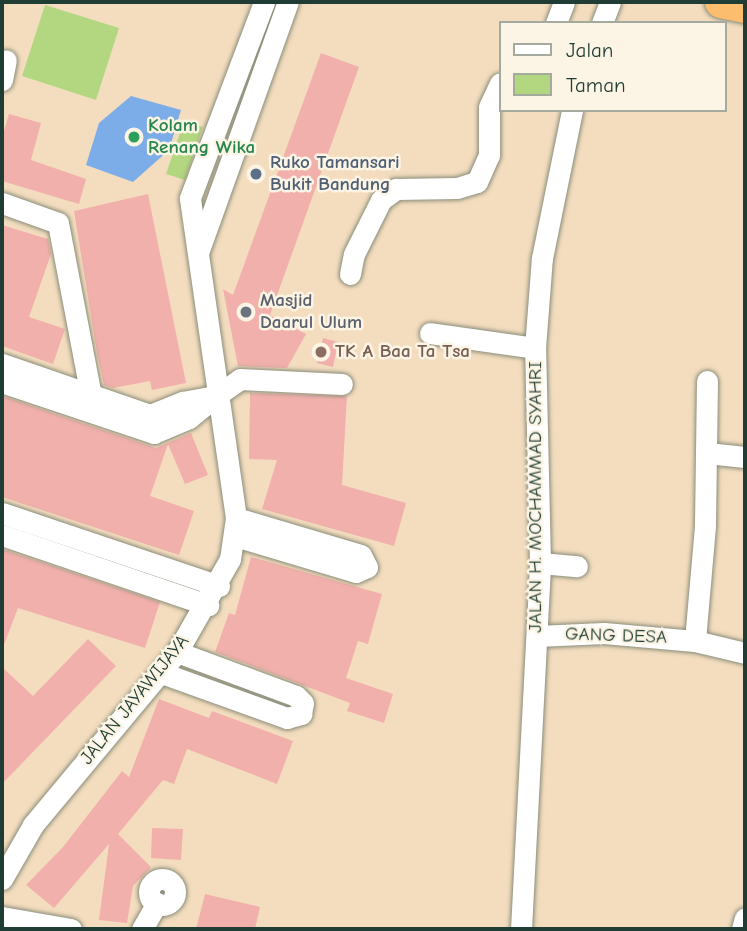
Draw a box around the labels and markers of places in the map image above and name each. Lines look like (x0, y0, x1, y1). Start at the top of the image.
place label: Kolam Renang Wika (148, 115, 255, 159)
marker: Kolam Renang Wika (126, 129, 142, 145)
place label: Ruko Tamansari Bukit Bandung (270, 152, 400, 196)
marker: Ruko Tamansari Bukit Bandung (248, 166, 264, 182)
place label: Masjid Daarul Ulum (260, 290, 362, 334)
marker: Masjid Daarul Ulum (238, 304, 254, 320)
place label: TK A Baa Ta Tsa (335, 341, 470, 363)
marker: TK A Baa Ta Tsa (313, 344, 329, 360)

